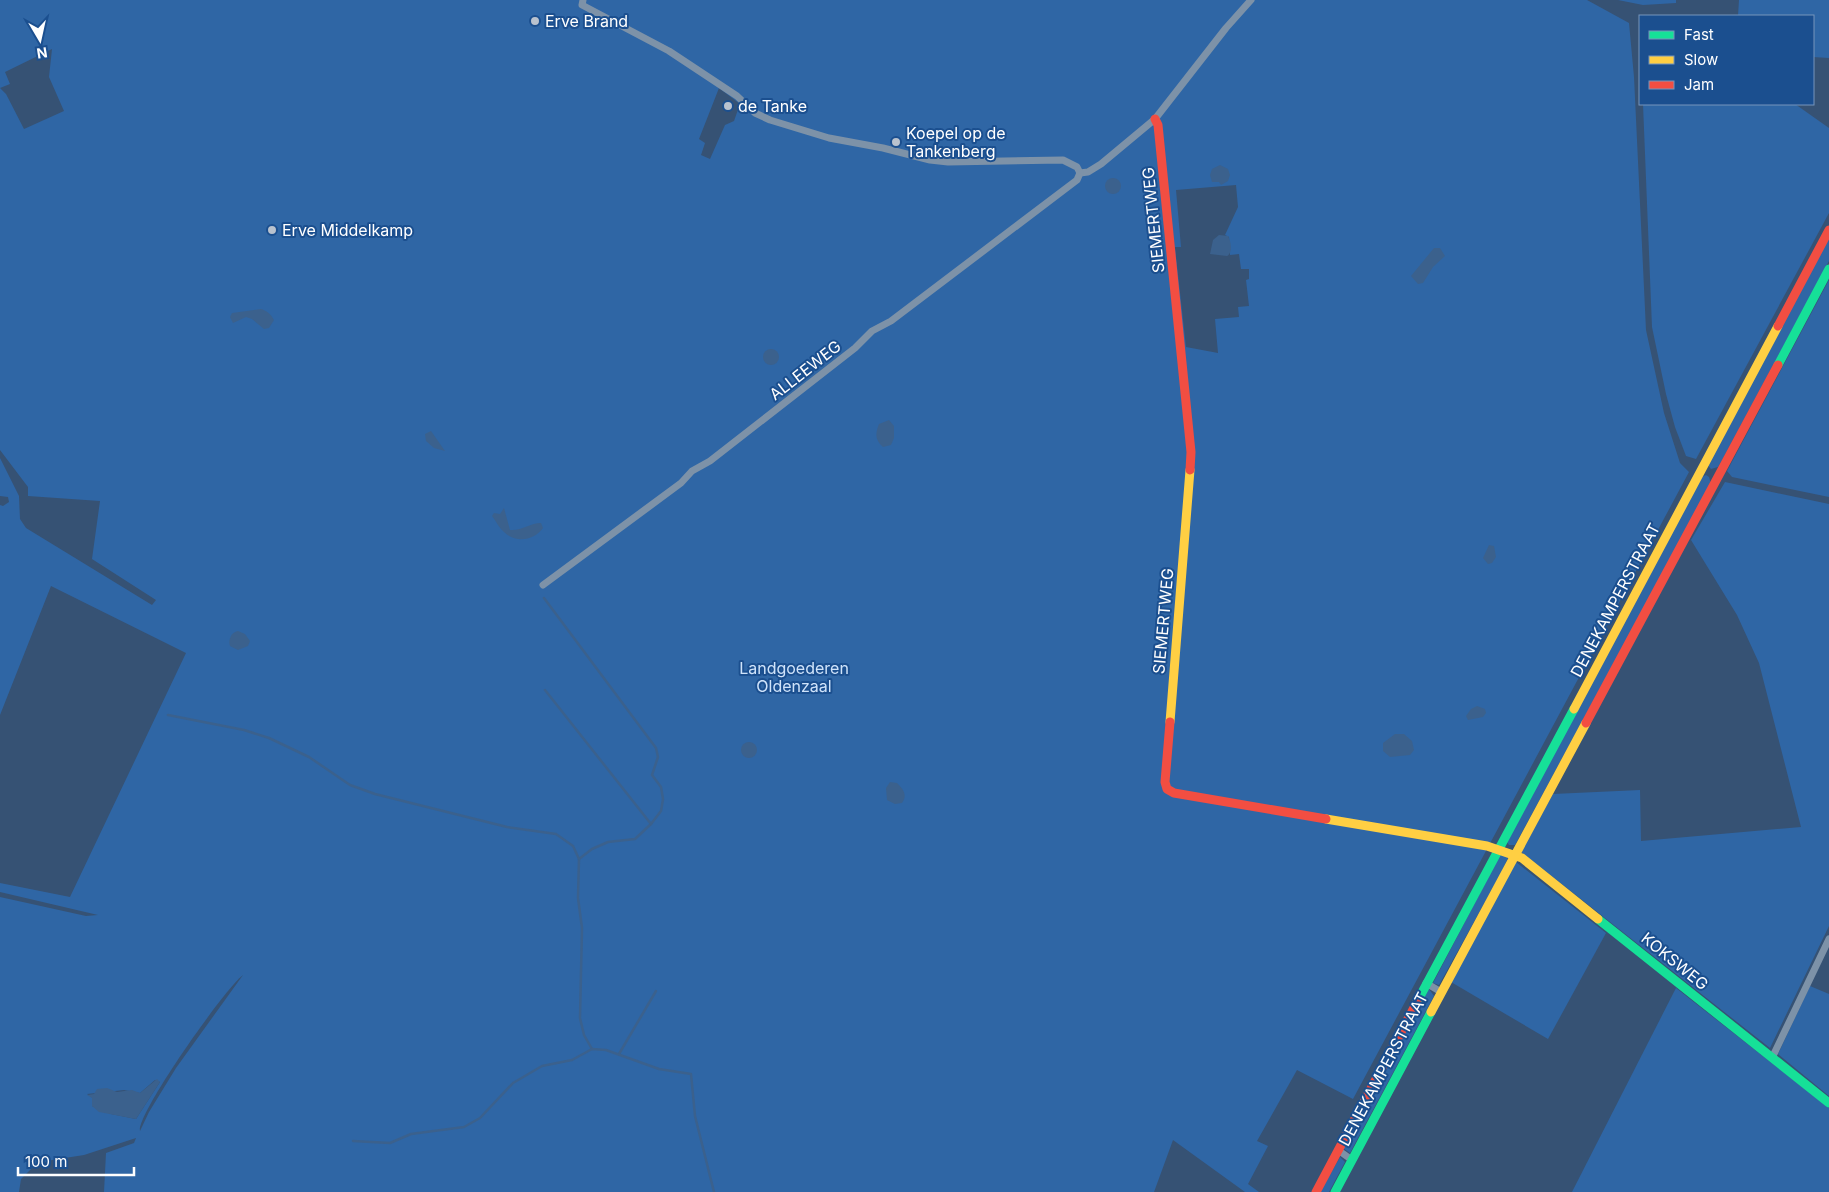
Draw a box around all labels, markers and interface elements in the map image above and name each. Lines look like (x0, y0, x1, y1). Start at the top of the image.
place label: Erve Brand (545, 11, 628, 31)
north arrow (15, 15, 65, 65)
marker: Erve Brand (529, 15, 541, 27)
legend (1639, 15, 1814, 105)
text: Fast (1684, 25, 1714, 44)
text: N (36, 44, 49, 63)
text: Slow (1684, 50, 1718, 69)
text: Jam (1684, 75, 1714, 94)
place label: de Tanke (738, 96, 807, 116)
marker: de Tanke (722, 100, 734, 112)
place label: Koepel op de Tankenberg (906, 123, 1006, 161)
marker: Koepel op de Tankenberg (890, 136, 902, 148)
street label: SIEMERTWEG (1138, 166, 1168, 274)
place label: Erve Middelkamp (282, 220, 413, 240)
marker: Erve Middelkamp (266, 224, 278, 236)
street label: ALLEEWEG (765, 336, 845, 404)
street label: DENEKAMPERSTRAAT (1566, 520, 1664, 680)
street label: SIEMERTWEG (1148, 567, 1178, 675)
park label: Landgoederen Oldenzaal (739, 658, 849, 696)
street label: KOKSWEG (1637, 928, 1713, 994)
street label: DENEKAMPERSTRAAT (1334, 989, 1432, 1149)
scale bar (18, 1144, 134, 1176)
text: 100 m (25, 1152, 67, 1171)

